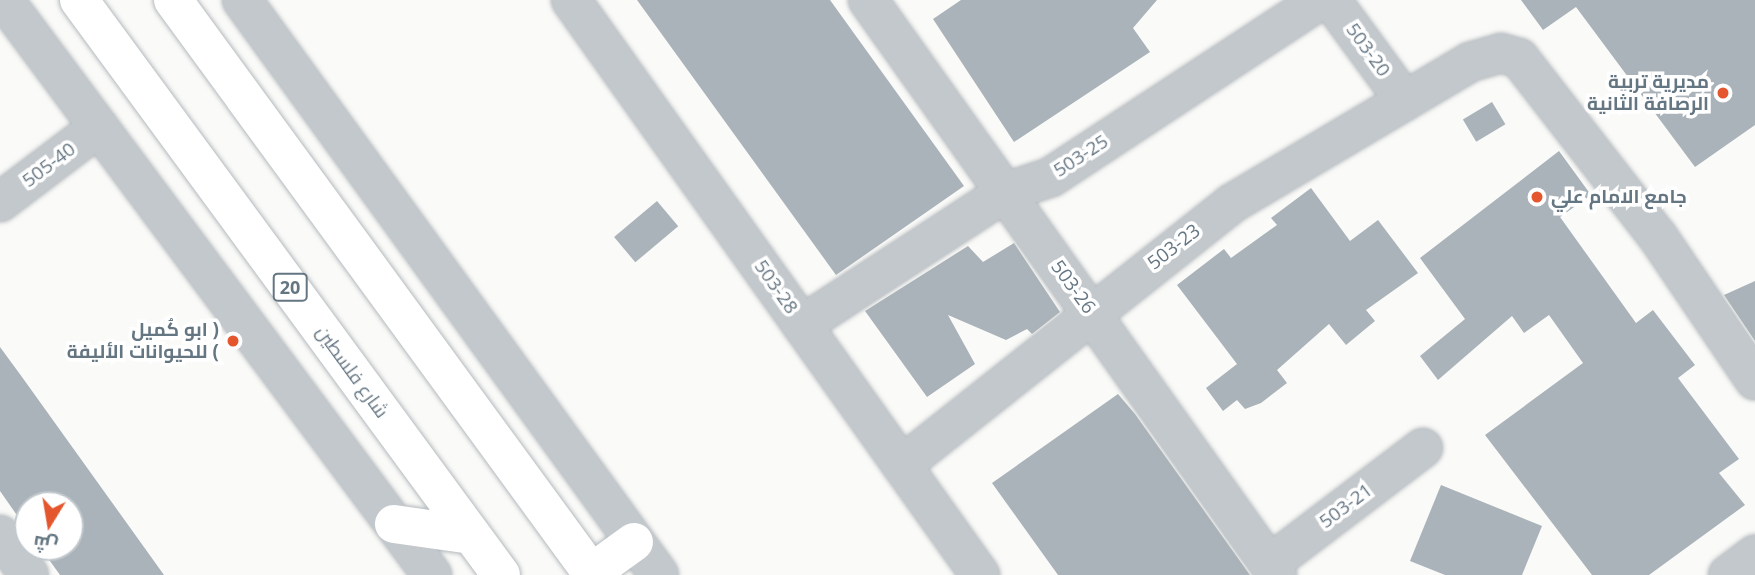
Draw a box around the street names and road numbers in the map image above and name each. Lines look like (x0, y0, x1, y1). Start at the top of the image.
street label: 503-20 (1341, 19, 1395, 81)
street label: 503-25 (1049, 130, 1113, 182)
street label: 505-40 (18, 138, 80, 192)
street label: 503-23 (1143, 219, 1205, 275)
street label: 503-28 (749, 256, 803, 318)
street label: 503-26 (1046, 256, 1100, 318)
road number: 20 (272, 272, 308, 302)
street label: شارع فلسطين (311, 321, 393, 423)
street label: 503-21 (1315, 479, 1377, 533)

